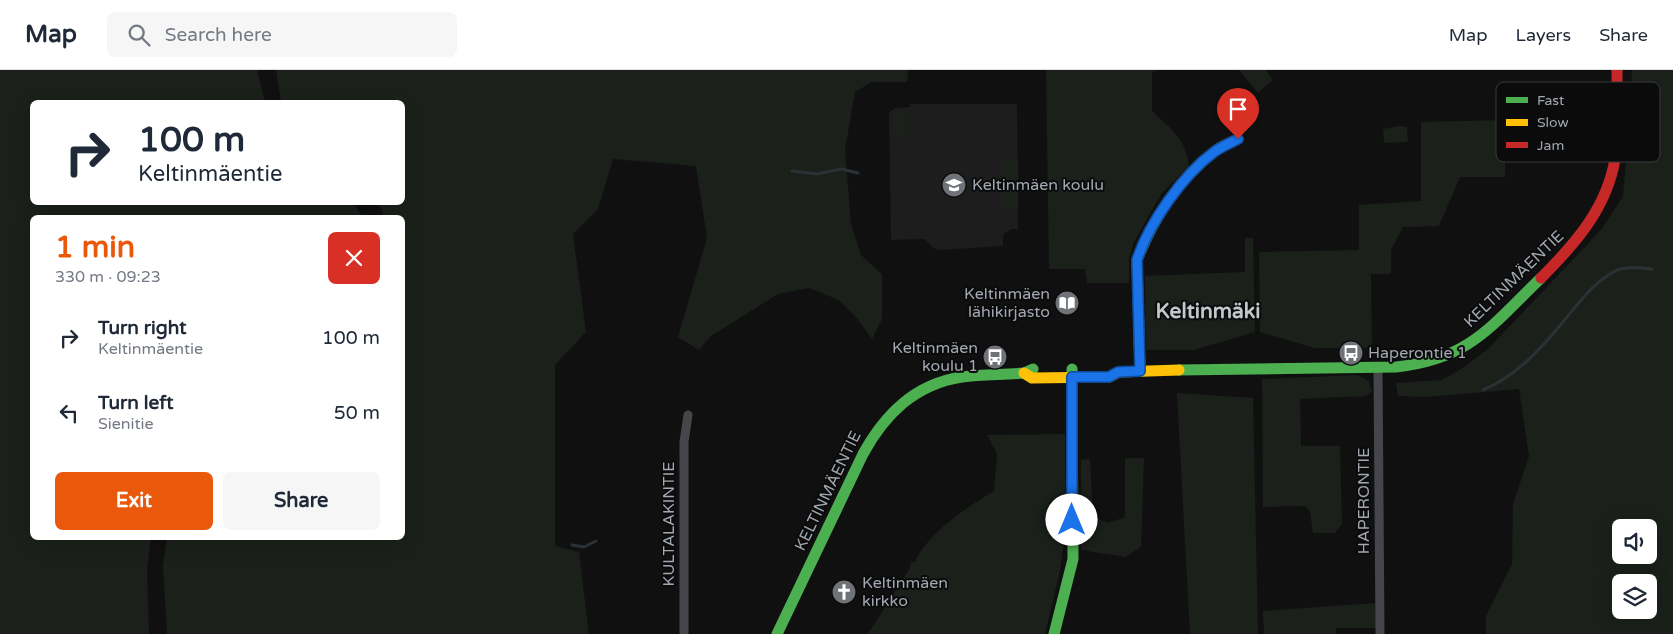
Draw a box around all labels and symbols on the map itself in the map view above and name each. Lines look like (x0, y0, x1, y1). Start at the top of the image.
legend (1496, 82, 1660, 162)
pin (1217, 88, 1259, 139)
text: Fast (1537, 92, 1565, 109)
text: Slow (1537, 114, 1569, 131)
text: Jam (1537, 137, 1564, 154)
school or university icon: Keltinmäen koulu (941, 172, 967, 198)
place label: Keltinmäen koulu (972, 175, 1104, 195)
street label: KELTINMÄENTIE (1460, 226, 1568, 332)
place label: Keltinmäen lähikirjasto (964, 284, 1050, 322)
library icon: Keltinmäen lähikirjasto (1054, 290, 1080, 316)
district label: Keltinmäki (1156, 299, 1260, 324)
place label: Keltinmäen koulu 1 (892, 338, 978, 376)
bus stop icon: Haperontie 1 (1338, 340, 1364, 366)
place label: Haperontie 1 (1368, 343, 1467, 363)
bus stop icon: Keltinmäen koulu 1 (982, 344, 1008, 370)
street label: KELTINMÄENTIE (790, 428, 866, 554)
street label: HAPERONTIE (1354, 448, 1374, 554)
street label: KULTALAKINTIE (659, 461, 679, 587)
position arrow (1045, 493, 1097, 545)
place label: Keltinmäen kirkko (862, 573, 948, 611)
church icon: Keltinmäen kirkko (831, 579, 857, 605)

